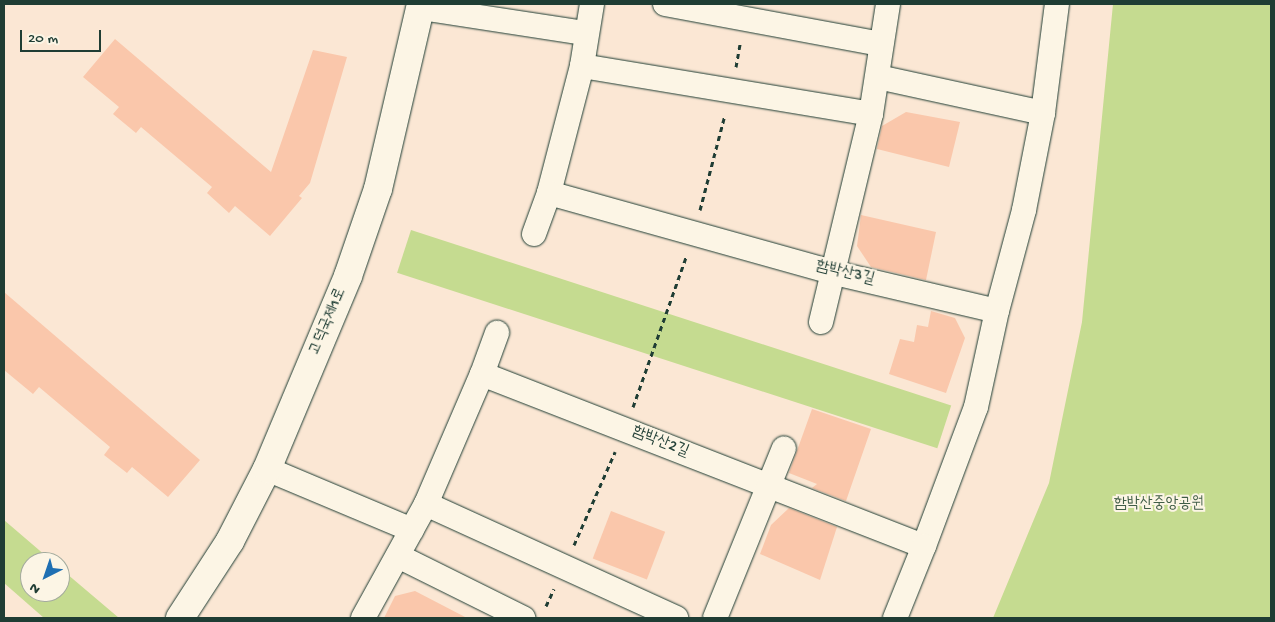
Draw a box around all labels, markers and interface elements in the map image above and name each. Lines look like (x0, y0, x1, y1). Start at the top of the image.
scale bar (22, 20, 104, 52)
text: 20 m (28, 30, 58, 48)
street label: 함박산3길 (814, 257, 876, 291)
street label: 고덕국제1로 (306, 286, 352, 358)
street label: 함박산2길 (629, 423, 691, 463)
park label: 함박산중앙공원 (1114, 495, 1204, 515)
north arrow (20, 552, 70, 602)
text: N (26, 579, 45, 597)

